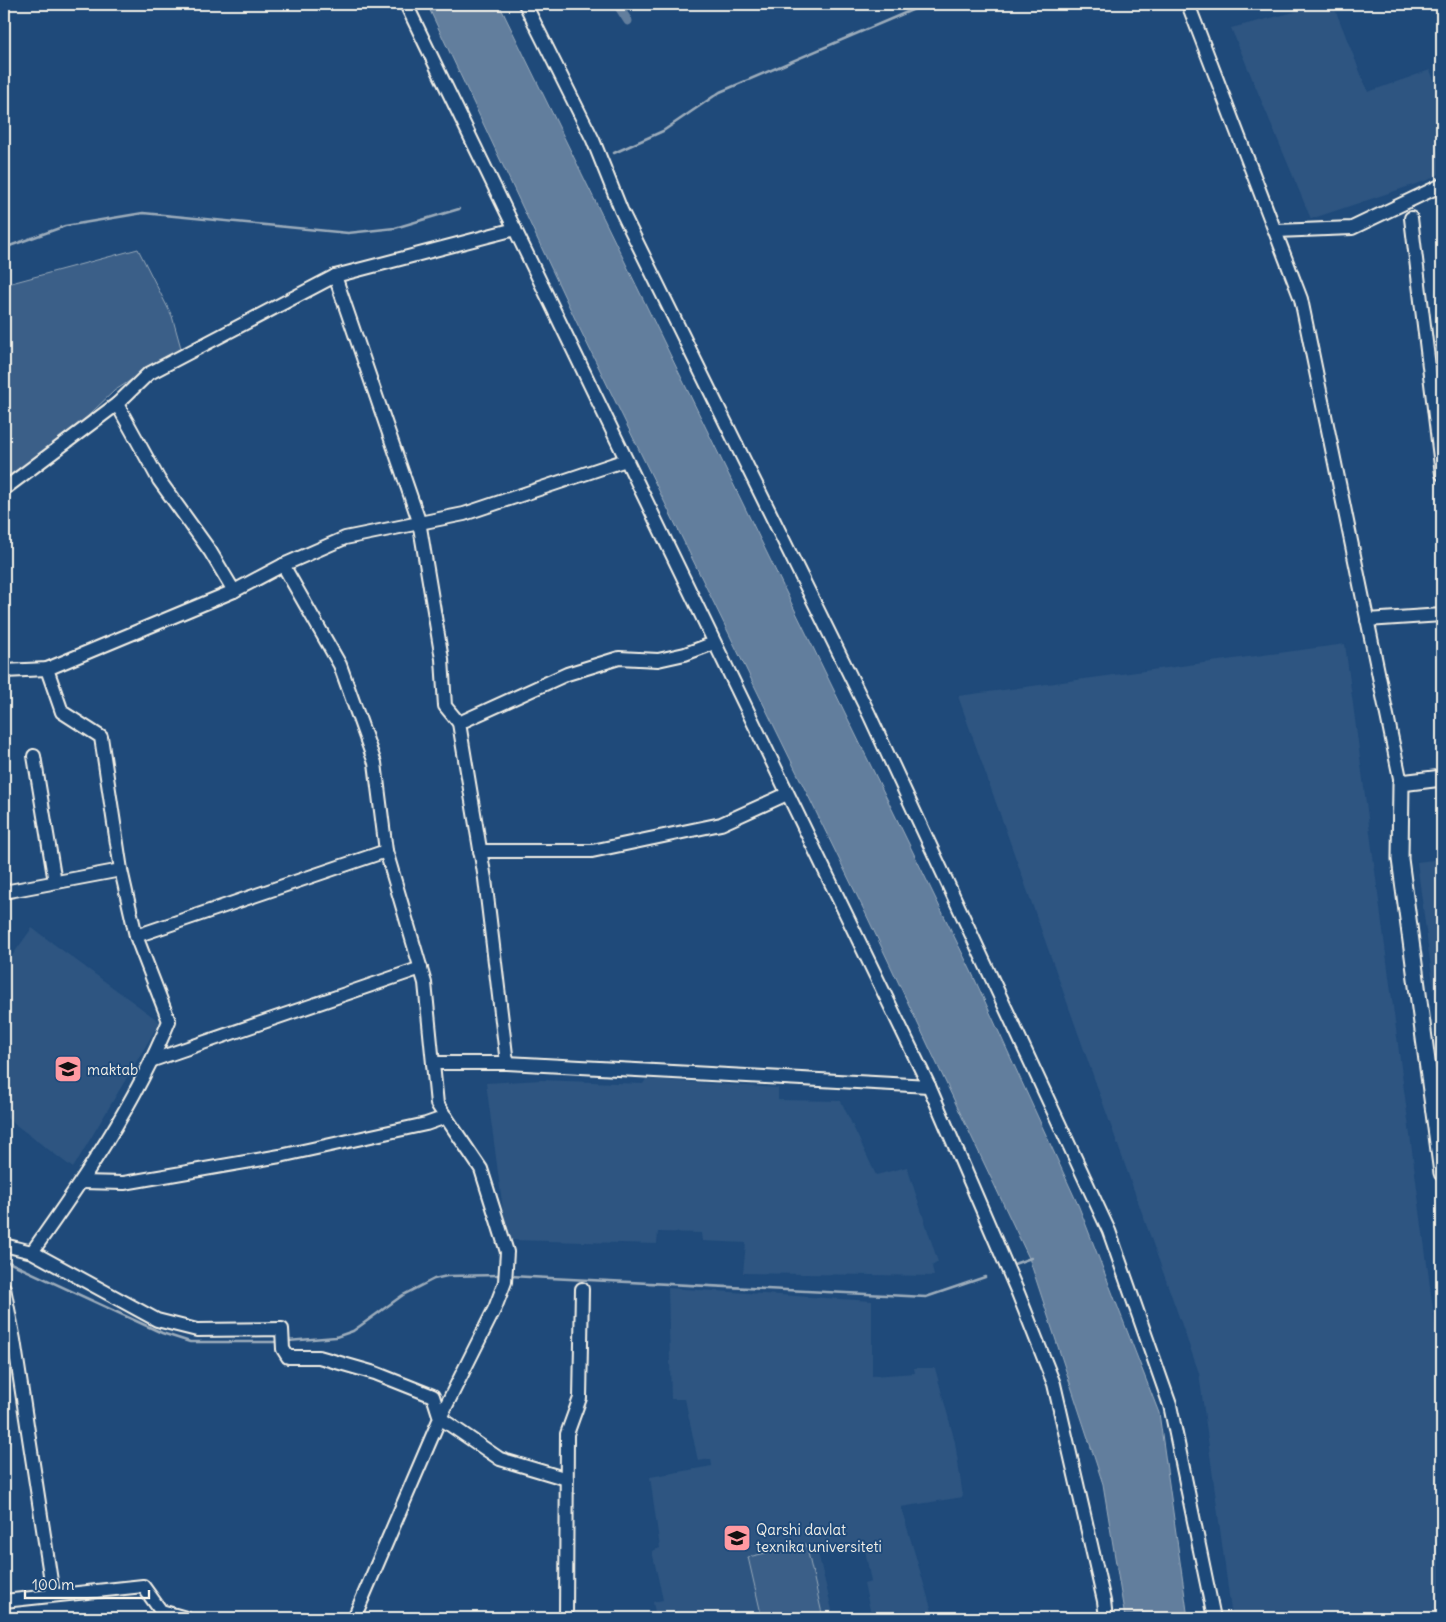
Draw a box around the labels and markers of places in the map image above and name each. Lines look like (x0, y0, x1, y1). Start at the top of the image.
school or university icon: maktab (53, 1054, 83, 1084)
place label: maktab (87, 1060, 138, 1079)
place label: Qarshi davlat texnika universiteti (756, 1520, 882, 1556)
school or university icon: Qarshi davlat texnika universiteti (722, 1523, 752, 1553)

